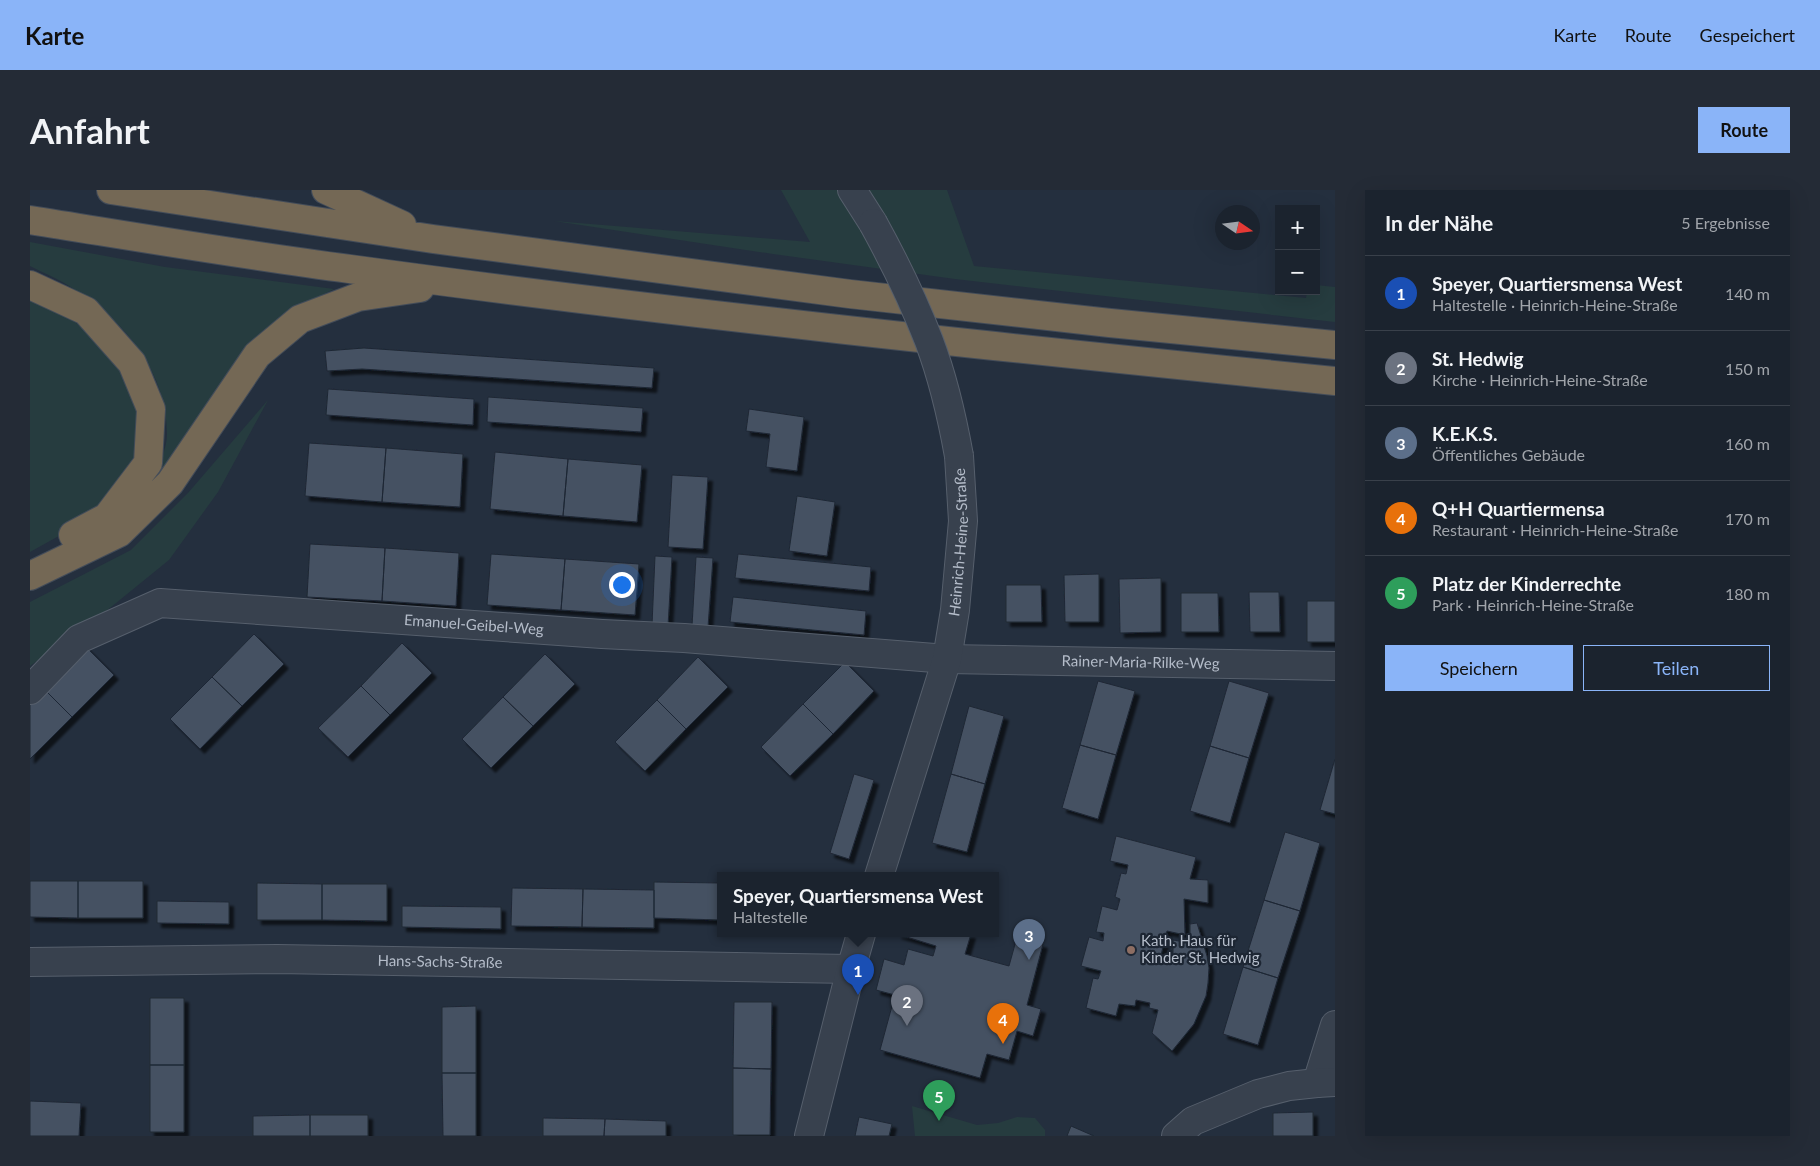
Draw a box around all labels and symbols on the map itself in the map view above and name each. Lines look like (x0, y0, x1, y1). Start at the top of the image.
north arrow (1215, 205, 1260, 250)
street label: Heinrich-Heine-Straße (944, 468, 971, 618)
your location (609, 572, 635, 598)
street label: Emanuel-Geibel-Weg (403, 610, 545, 638)
street label: Rainer-Maria-Rilke-Weg (1061, 651, 1220, 672)
pin: 3 (1013, 919, 1045, 960)
place label: Kath. Haus für Kinder St. Hedwig (1141, 931, 1260, 966)
marker: Kath. Haus für Kinder St. Hedwig (1125, 944, 1137, 956)
street label: Hans-Sachs-Straße (377, 951, 503, 971)
pin: 1 (842, 954, 874, 995)
pin: 2 (891, 985, 923, 1026)
pin: 4 (987, 1003, 1019, 1044)
pin: 5 (923, 1080, 955, 1121)

